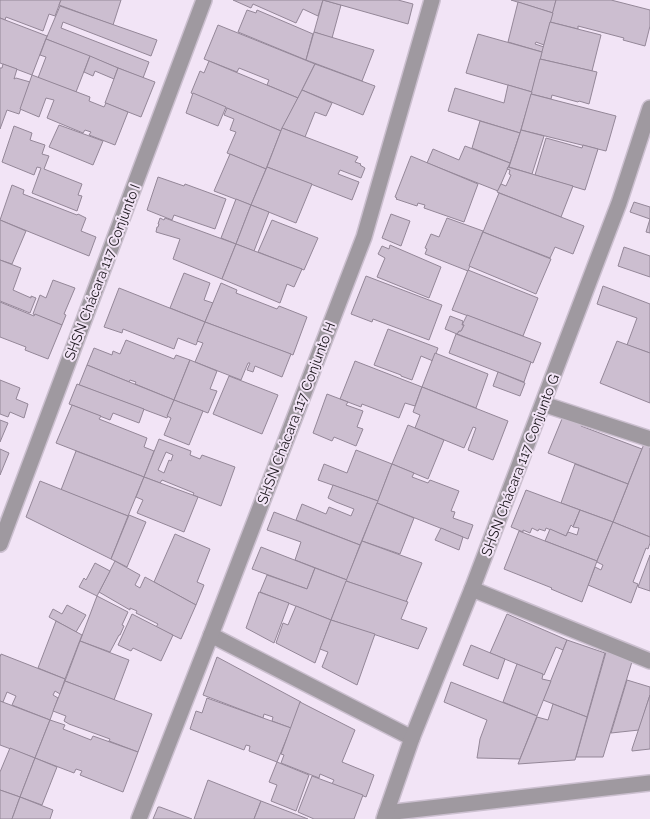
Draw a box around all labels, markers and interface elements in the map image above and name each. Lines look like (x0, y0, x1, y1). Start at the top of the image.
street label: SHSN Chácara 117 Conjunto I (61, 182, 143, 362)
street label: SHSN Chácara 117 Conjunto H (254, 320, 338, 506)
street label: SHSN Chácara 117 Conjunto G (478, 372, 562, 558)

